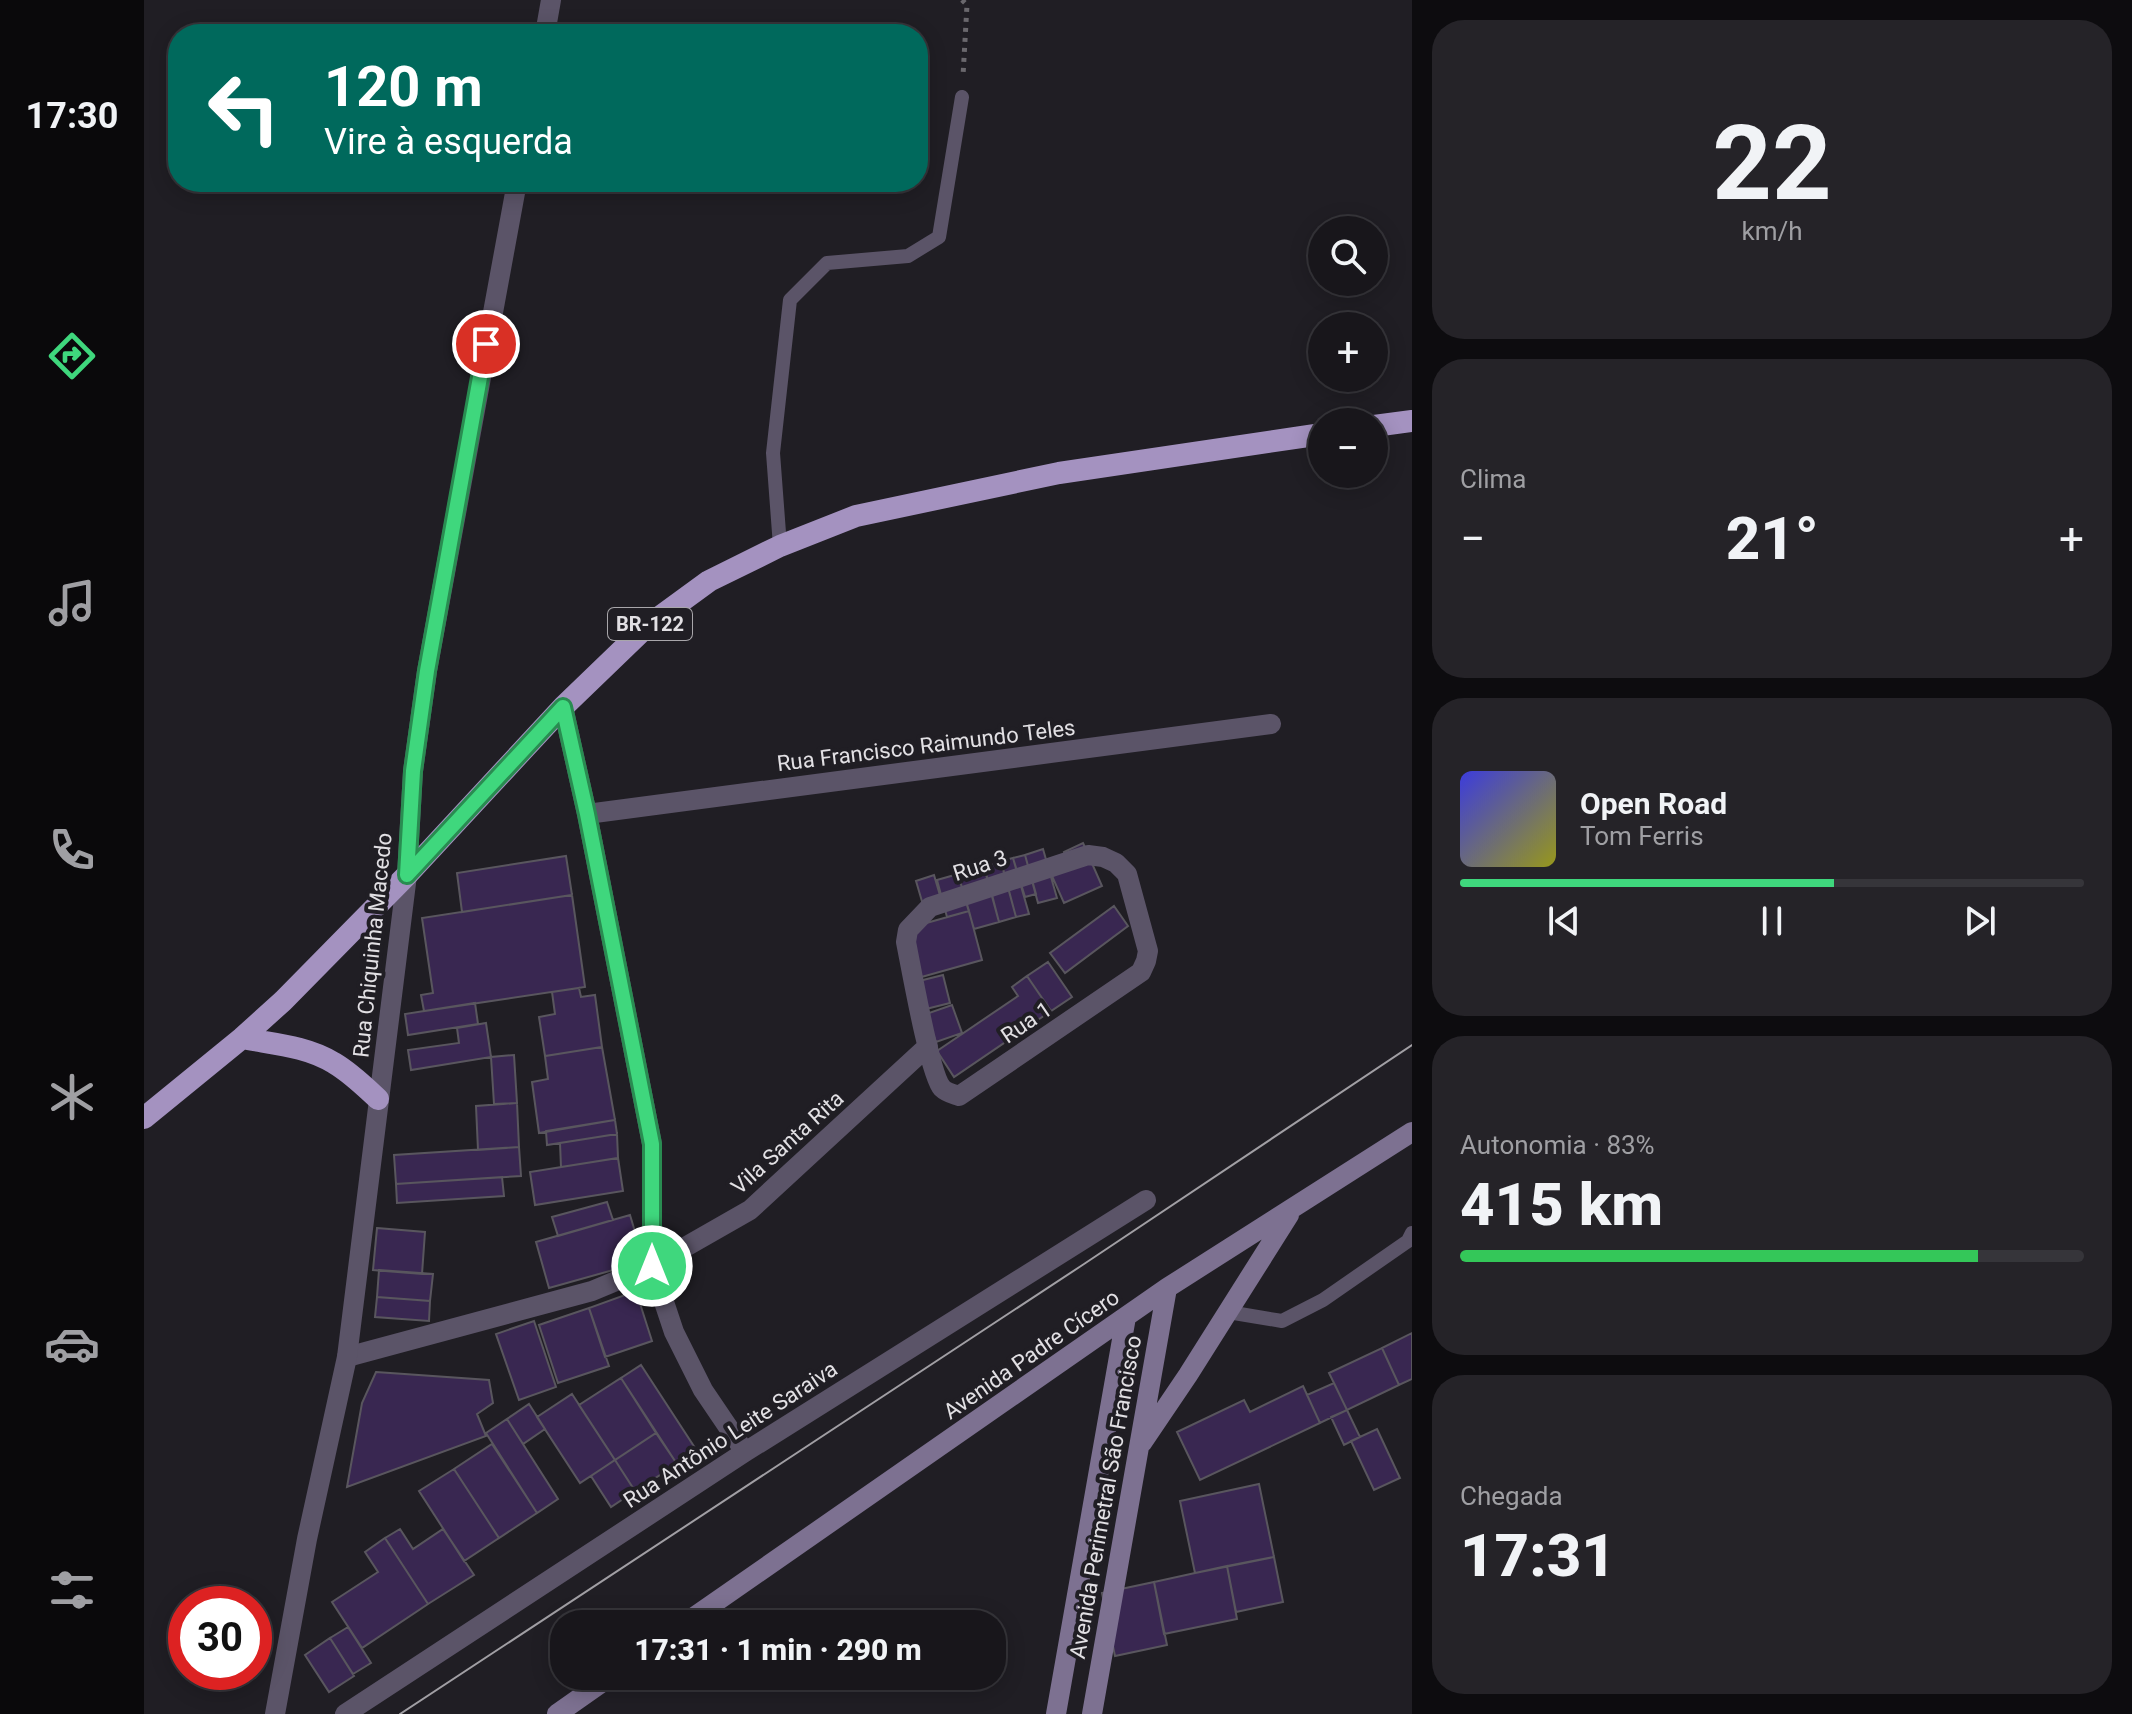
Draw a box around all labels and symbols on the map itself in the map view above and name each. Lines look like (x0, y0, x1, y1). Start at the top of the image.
pin (452, 310, 520, 378)
road number: BR-122 (608, 608, 692, 640)
street label: Rua Francisco Raimundo Teles (775, 715, 1077, 776)
street label: Rua Chiquinha Macedo (348, 831, 397, 1059)
street label: Rua 3 (950, 845, 1010, 886)
street label: Rua 1 (996, 997, 1056, 1048)
street label: Vila Santa Rita (726, 1086, 848, 1199)
position arrow (610, 1224, 694, 1308)
street label: Avenida Padre Cícero (939, 1284, 1124, 1424)
street label: Avenida Perimetral São Francisco (1065, 1333, 1146, 1661)
street label: Rua Antônio Leite Saraiva (619, 1356, 842, 1513)
speed limit sign: 30 (168, 1586, 272, 1690)

